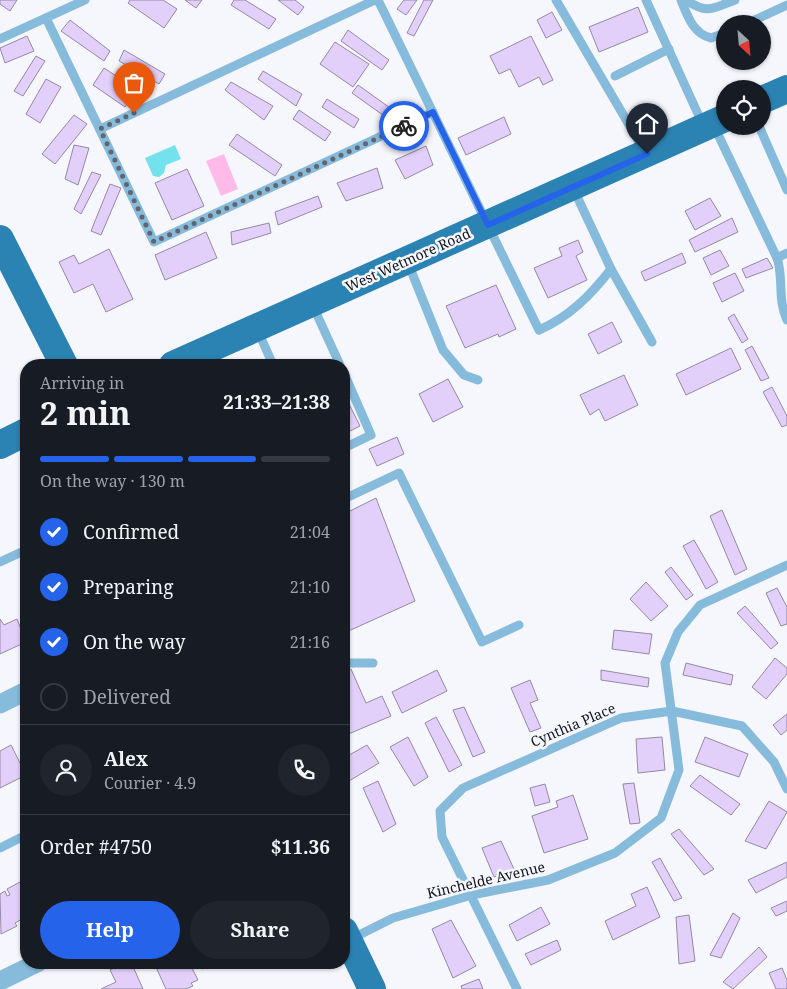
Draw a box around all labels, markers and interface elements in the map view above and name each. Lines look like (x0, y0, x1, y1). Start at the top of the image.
north arrow (716, 15, 771, 70)
map controls (716, 15, 771, 135)
pin (113, 62, 155, 113)
icon: bag (120, 69, 148, 97)
button: locate (716, 80, 771, 135)
courier (379, 101, 429, 151)
pin (626, 103, 668, 154)
icon: home (633, 110, 661, 138)
icon: bike (390, 112, 418, 140)
street label: West Wetmore Road (342, 223, 474, 296)
text: Arriving in (40, 372, 124, 394)
text: 21:33–21:38 (223, 389, 330, 415)
text: 2 min (40, 391, 131, 434)
text: On the way · 130 m (40, 470, 185, 492)
icon: check (40, 518, 68, 546)
text: Confirmed (83, 519, 179, 545)
text: 21:04 (290, 521, 330, 543)
icon: check (40, 573, 68, 601)
text: Preparing (83, 574, 173, 600)
text: 21:10 (290, 576, 330, 598)
icon: check (40, 628, 68, 656)
text: On the way (83, 629, 186, 655)
text: 21:16 (290, 631, 330, 653)
text: Delivered (83, 684, 171, 710)
street label: Cynthia Place (527, 698, 618, 751)
button: person (40, 744, 92, 796)
button: phone (278, 744, 330, 796)
text: Alex (104, 746, 148, 772)
text: Courier · 4.9 (104, 772, 196, 794)
text: Order #4750 (40, 834, 152, 860)
text: $11.36 (271, 834, 330, 860)
street label: Kinchelde Avenue (425, 857, 547, 902)
button: Help (40, 901, 180, 959)
button: Share (190, 901, 330, 959)

